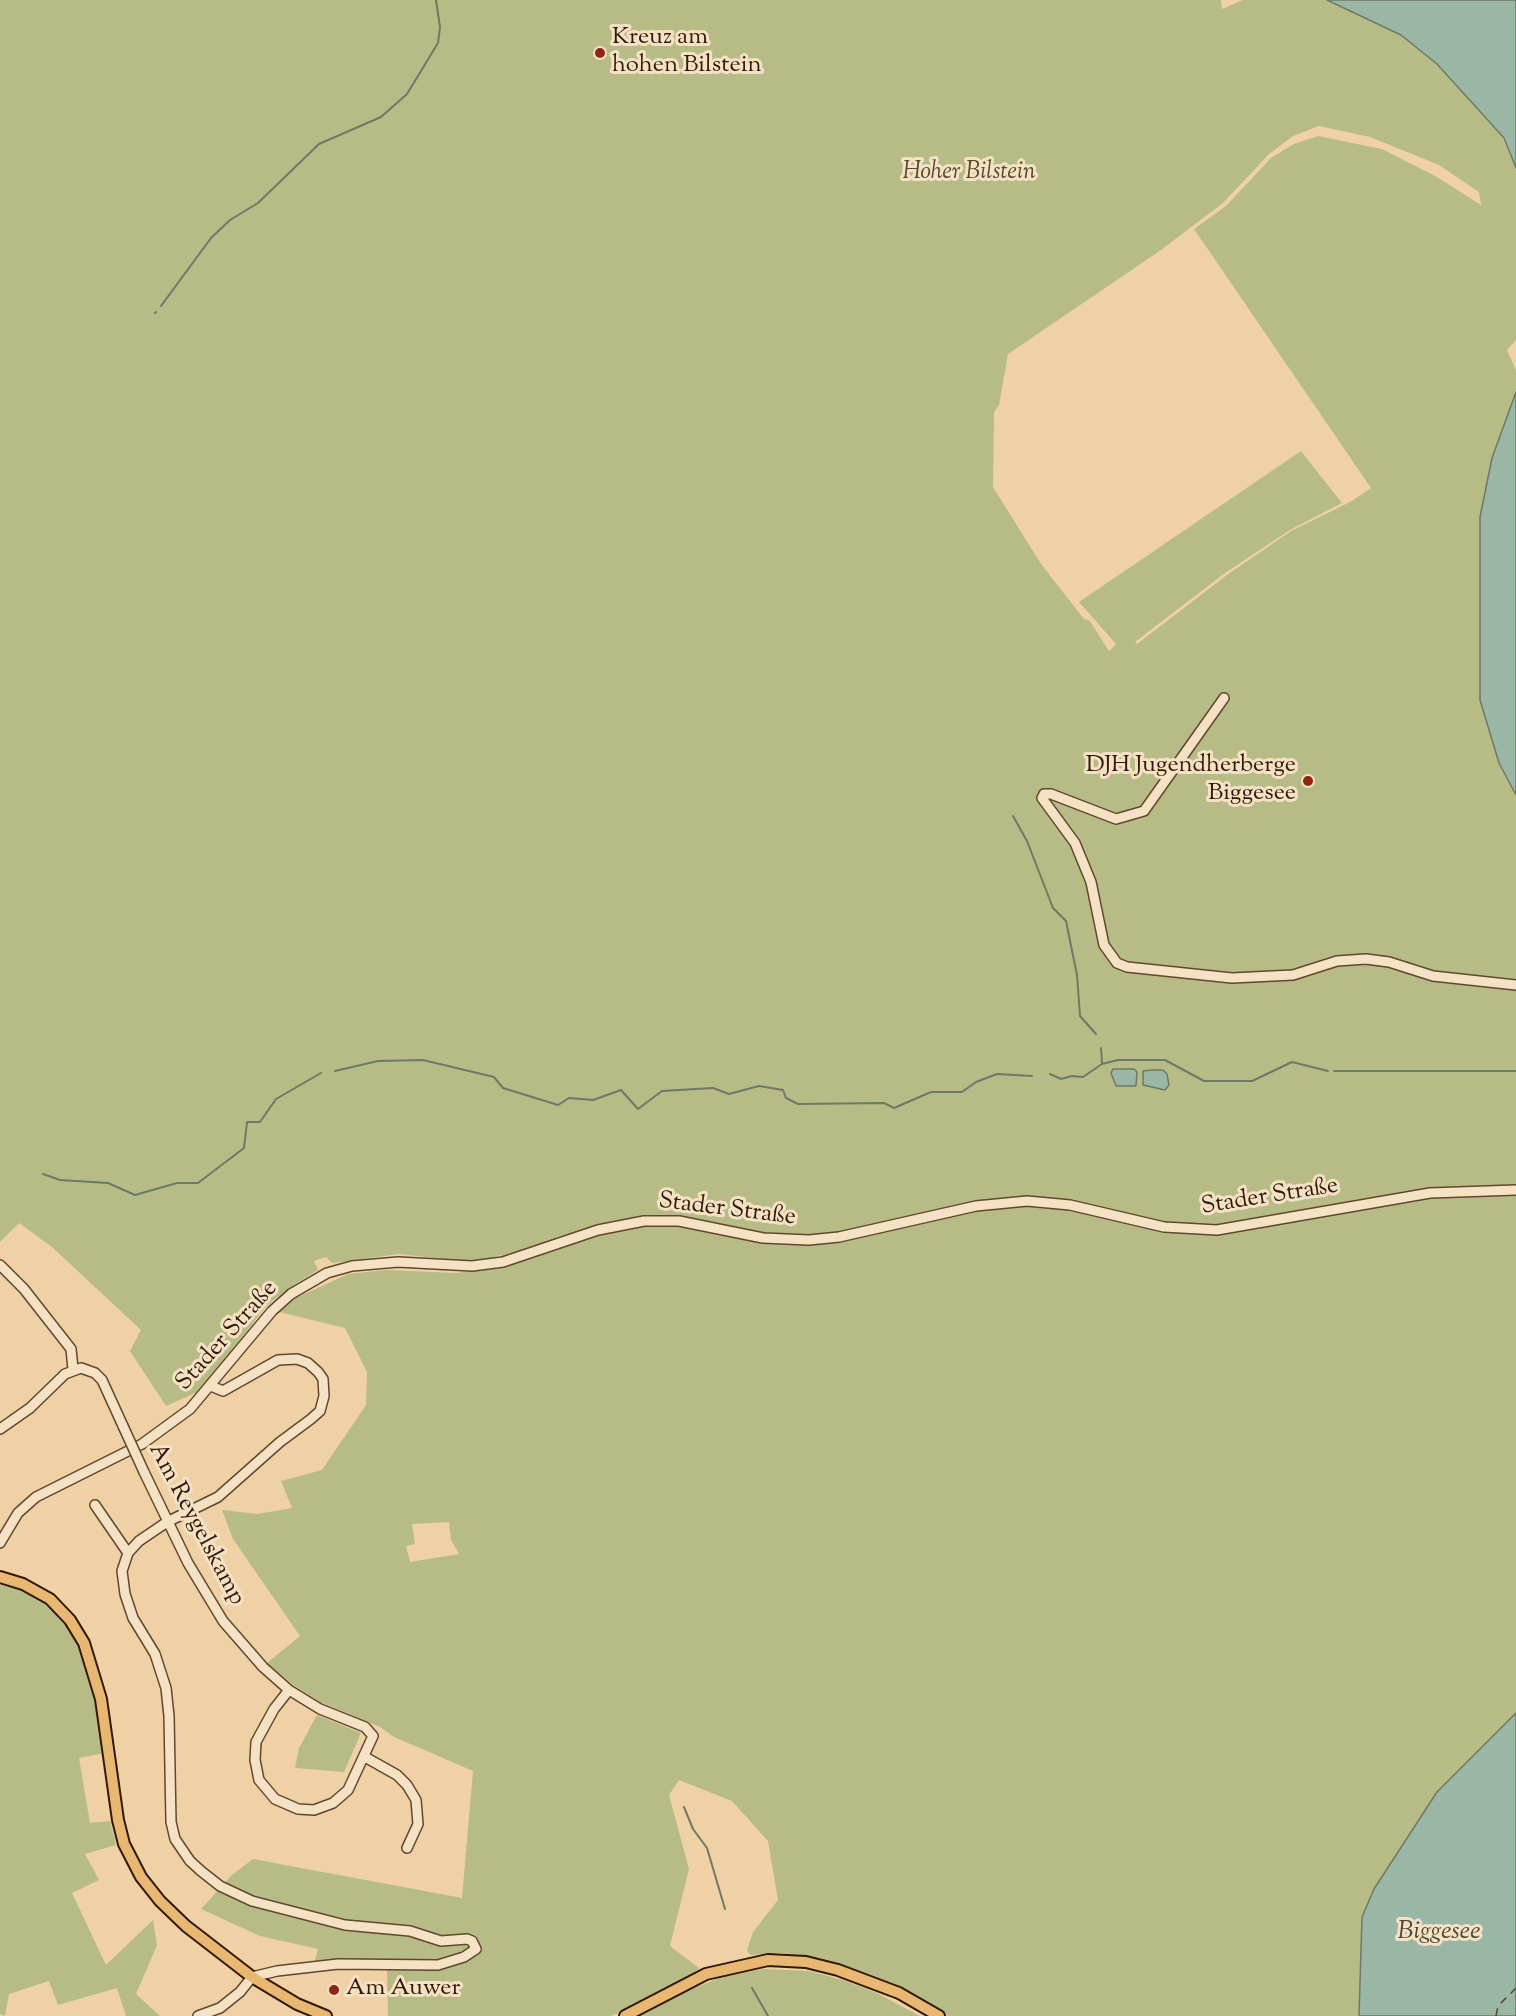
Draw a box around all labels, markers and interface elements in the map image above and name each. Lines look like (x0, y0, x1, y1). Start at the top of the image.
place label: Kreuz am hohen Bilstein (612, 25, 762, 81)
marker: Kreuz am hohen Bilstein (593, 46, 607, 60)
park label: Hoher Bilstein (902, 160, 1036, 188)
place label: DJH Jugendherberge Biggesee (1086, 753, 1296, 809)
marker: DJH Jugendherberge Biggesee (1301, 774, 1315, 788)
street label: Stader Straße (1199, 1173, 1341, 1223)
street label: Stader Straße (657, 1188, 797, 1234)
street label: Stader Straße (171, 1276, 285, 1398)
street label: Am Reygelskamp (140, 1439, 250, 1611)
water label: Biggesee (1398, 1918, 1480, 1950)
place label: Am Auwer (346, 1976, 460, 2004)
marker: Am Auwer (327, 1983, 341, 1997)

